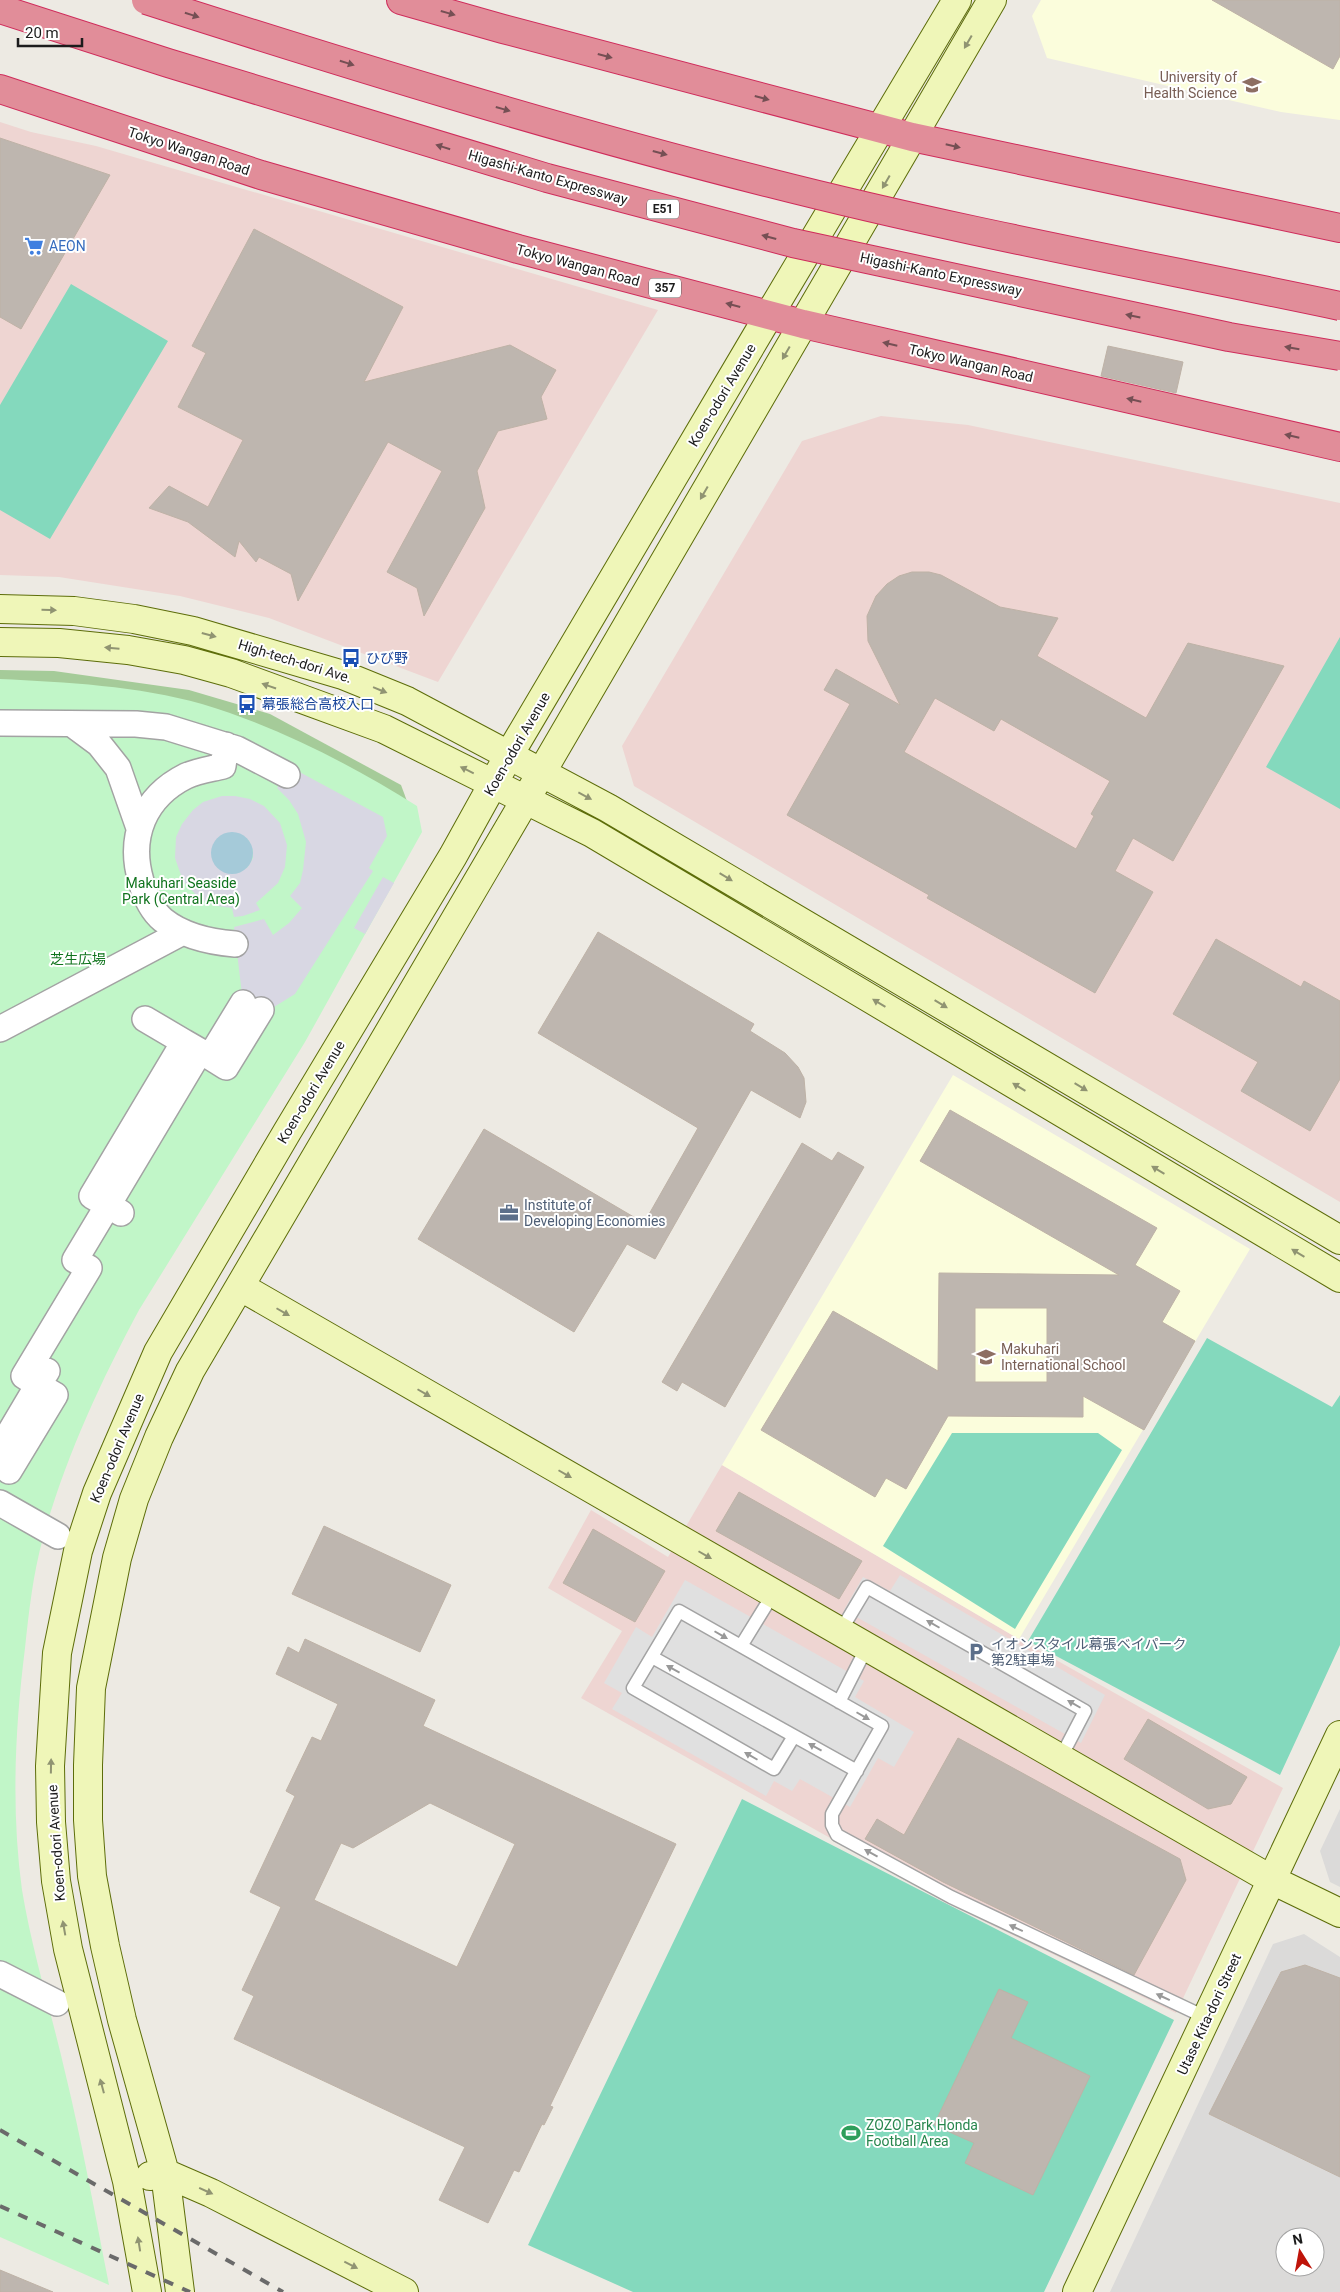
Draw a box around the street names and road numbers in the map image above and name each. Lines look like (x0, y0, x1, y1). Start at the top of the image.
street label: Tokyo Wangan Road (126, 124, 252, 178)
street label: Higashi-Kanto Expressway (466, 147, 630, 208)
road number: E51 (647, 200, 679, 218)
street label: Tokyo Wangan Road (515, 241, 641, 289)
street label: Higashi-Kanto Expressway (859, 249, 1024, 299)
road number: 357 (649, 278, 681, 298)
street label: Koen-odori Avenue (685, 341, 759, 449)
street label: Tokyo Wangan Road (907, 341, 1035, 385)
street label: High-tech-dori Ave. (236, 636, 354, 686)
street label: Koen-odori Avenue (481, 689, 553, 799)
street label: Koen-odori Avenue (274, 1038, 348, 1146)
street label: Koen-odori Avenue (87, 1391, 147, 1505)
street label: Koen-odori Avenue (44, 1784, 68, 1902)
street label: Utase Kita-dori Street (1174, 1950, 1244, 2077)

